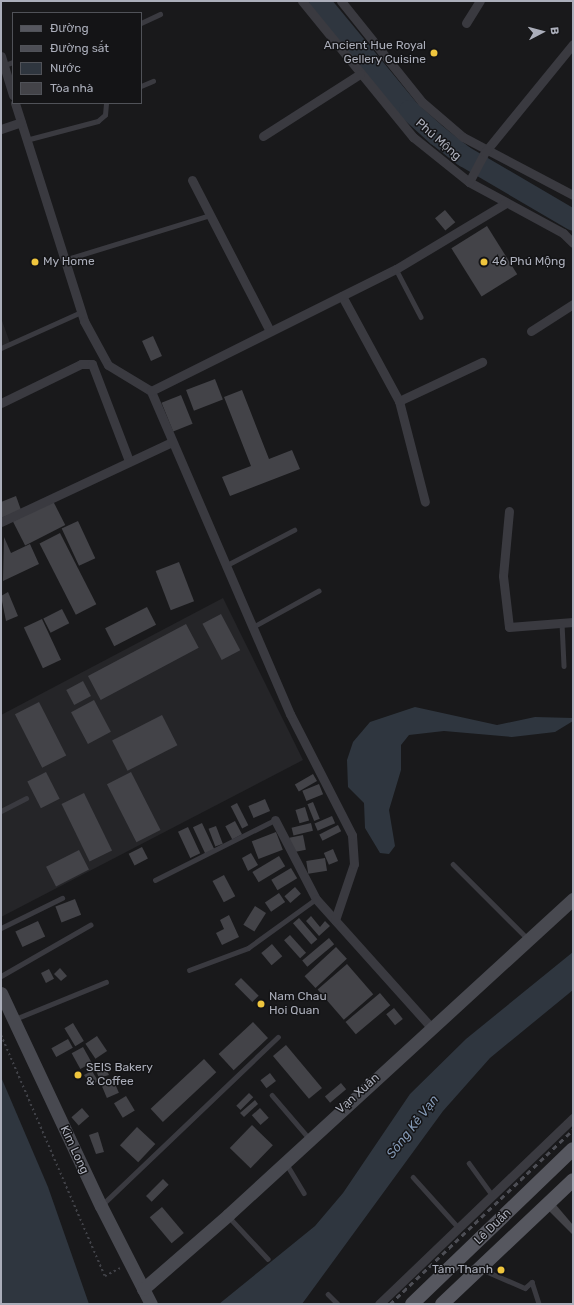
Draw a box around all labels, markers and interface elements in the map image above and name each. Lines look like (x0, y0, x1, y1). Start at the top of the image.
legend (12, 12, 142, 104)
north arrow (522, 12, 562, 52)
text: Đường (50, 21, 89, 35)
text: B (548, 26, 561, 35)
place label: Ancient Hue Royal Gellery Cuisine (324, 39, 426, 67)
text: Đường sắt (50, 41, 109, 55)
marker: Ancient Hue Royal Gellery Cuisine (429, 48, 439, 58)
text: Nước (50, 61, 81, 75)
text: Tòa nhà (50, 81, 93, 95)
street label: Phú Mộng (412, 116, 464, 164)
place label: My Home (43, 255, 95, 269)
place label: 46 Phú Mộng (492, 255, 565, 269)
marker: My Home (30, 257, 40, 267)
marker: 46 Phú Mộng (479, 257, 489, 267)
place label: Nam Chau Hoi Quan (269, 990, 327, 1018)
marker: Nam Chau Hoi Quan (256, 999, 266, 1009)
place label: SEIS Bakery & Coffee (86, 1061, 153, 1089)
marker: SEIS Bakery & Coffee (73, 1070, 83, 1080)
street label: Vạn Xuân (333, 1071, 383, 1117)
water label: Sông Kẻ Vạn (383, 1092, 443, 1162)
street label: Kim Long (57, 1124, 91, 1176)
street label: Lê Duẩn (472, 1206, 514, 1248)
place label: Tâm Thanh (432, 1263, 493, 1277)
marker: Tâm Thanh (496, 1265, 506, 1275)

